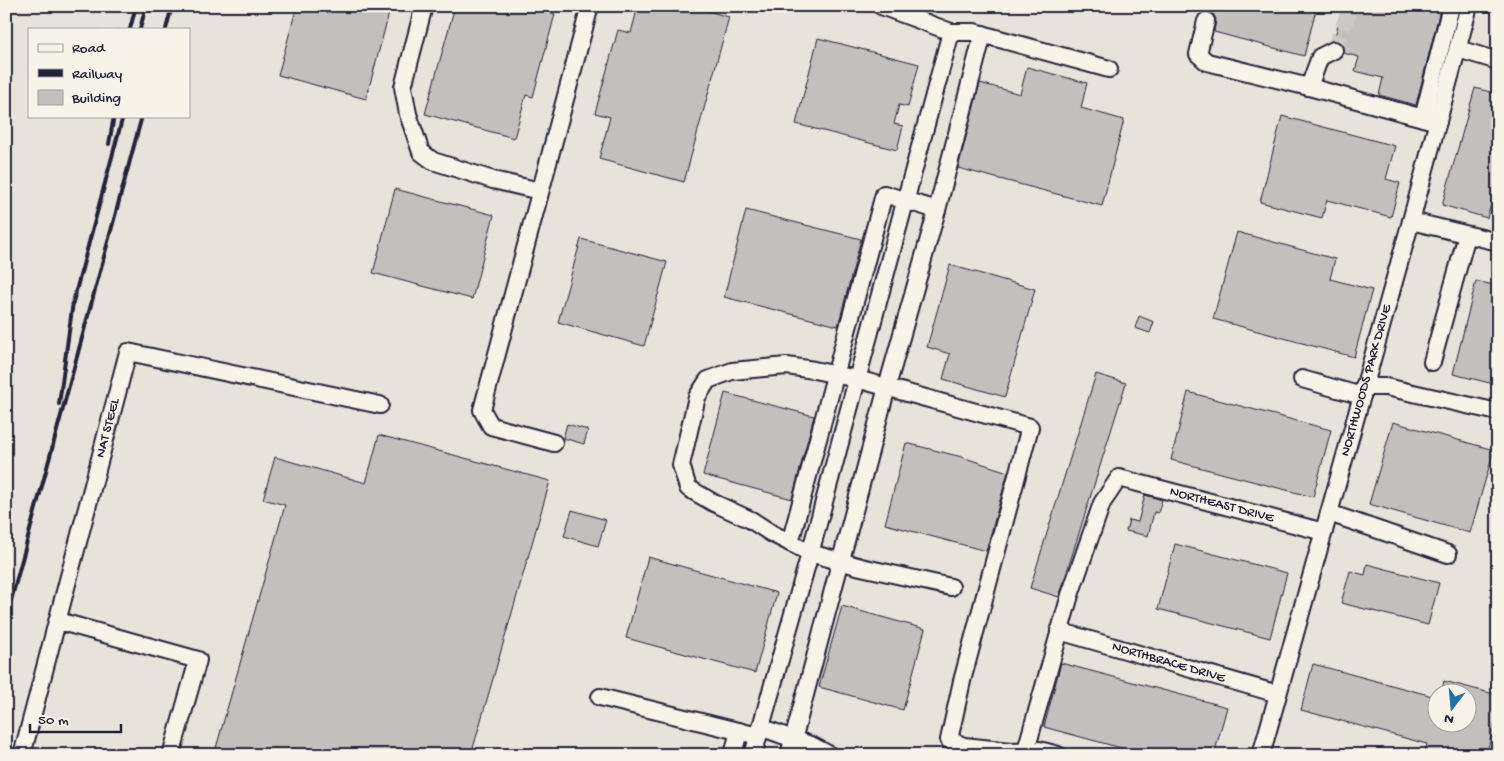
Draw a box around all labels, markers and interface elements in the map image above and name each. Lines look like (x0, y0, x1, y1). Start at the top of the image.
legend (28, 28, 190, 118)
text: Road (72, 40, 106, 58)
text: Railway (72, 66, 123, 84)
text: Building (71, 90, 121, 108)
street label: NORTHWOODS PARK DRIVE (1337, 301, 1396, 458)
street label: NAT STEEL (92, 396, 124, 460)
street label: NORTHEAST DRIVE (1168, 483, 1277, 527)
street label: NORTHBRACE DRIVE (1110, 638, 1228, 687)
north arrow (1426, 684, 1476, 734)
scale bar (30, 701, 121, 733)
text: N (1442, 709, 1456, 728)
text: 50 m (38, 712, 69, 730)

